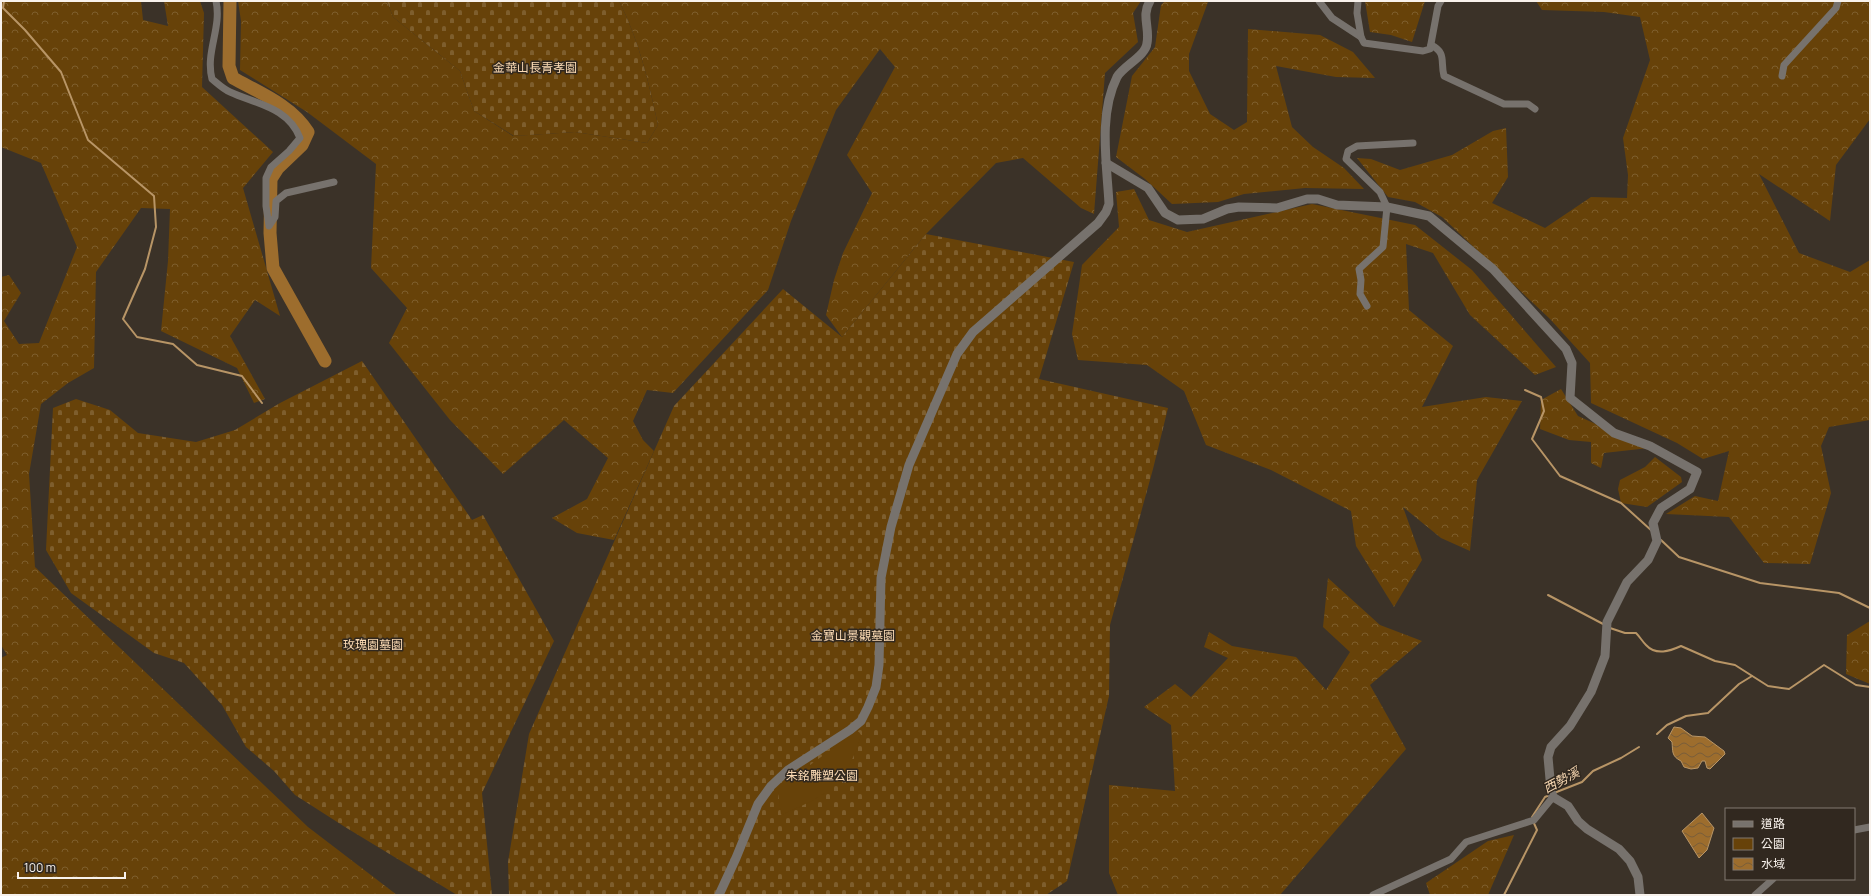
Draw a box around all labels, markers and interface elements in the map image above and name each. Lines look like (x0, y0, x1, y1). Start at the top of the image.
park label: 金華山長青孝園 (493, 59, 577, 76)
park label: 金寶山景觀墓園 (811, 627, 895, 644)
park label: 玫瑰園墓園 (343, 636, 403, 653)
water label: 西勢溪 (1540, 762, 1584, 797)
park label: 朱銘雕塑公園 (786, 767, 858, 784)
legend (1725, 808, 1855, 880)
text: 道路 (1761, 815, 1785, 832)
text: 公園 (1761, 835, 1785, 852)
scale bar (18, 854, 125, 880)
text: 水域 (1761, 855, 1785, 872)
text: 100 m (24, 859, 56, 876)

